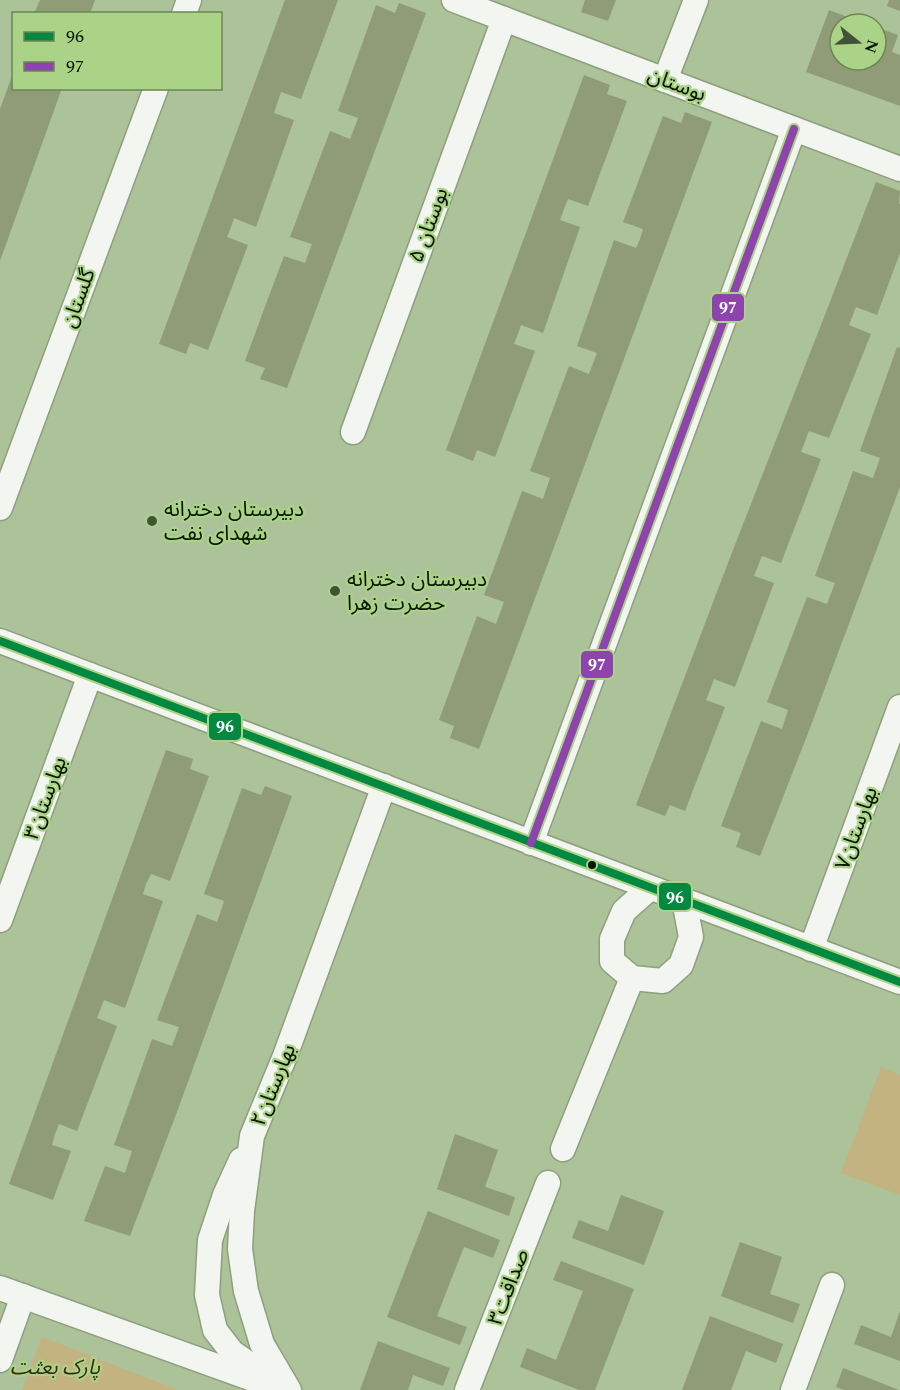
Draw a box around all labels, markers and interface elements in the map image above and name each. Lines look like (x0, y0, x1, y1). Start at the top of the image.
legend (12, 12, 222, 90)
north arrow (828, 12, 888, 72)
text: 96 (66, 23, 84, 50)
text: N (858, 36, 885, 56)
text: 97 (66, 53, 84, 80)
street label: بوستان (643, 59, 711, 111)
street label: بوستان ۵ (401, 183, 457, 267)
street label: گلستان (53, 264, 105, 333)
line badge: 97 (711, 293, 745, 322)
text: 97 (719, 296, 737, 320)
place label: دبیرستان دخترانه شهدای نفت (164, 494, 304, 550)
marker: دبیرستان دخترانه شهدای نفت (145, 514, 159, 528)
place label: دبیرستان دخترانه حضرت زهرا (347, 564, 487, 620)
marker: دبیرستان دخترانه حضرت زهرا (328, 584, 342, 598)
line badge: 97 (580, 650, 614, 679)
text: 97 (588, 653, 606, 677)
line badge: 96 (208, 712, 242, 741)
text: 96 (216, 715, 234, 739)
street label: بهارستان۳ (16, 752, 76, 844)
street label: بهارستان۷ (827, 782, 887, 874)
unlabelled marker (586, 859, 598, 871)
line badge: 96 (658, 882, 692, 911)
text: 96 (666, 886, 684, 910)
street label: بهارستان۲ (243, 1039, 305, 1131)
street label: صداقت۳ (480, 1244, 538, 1330)
park label: پارک بعثت (10, 1352, 101, 1384)

